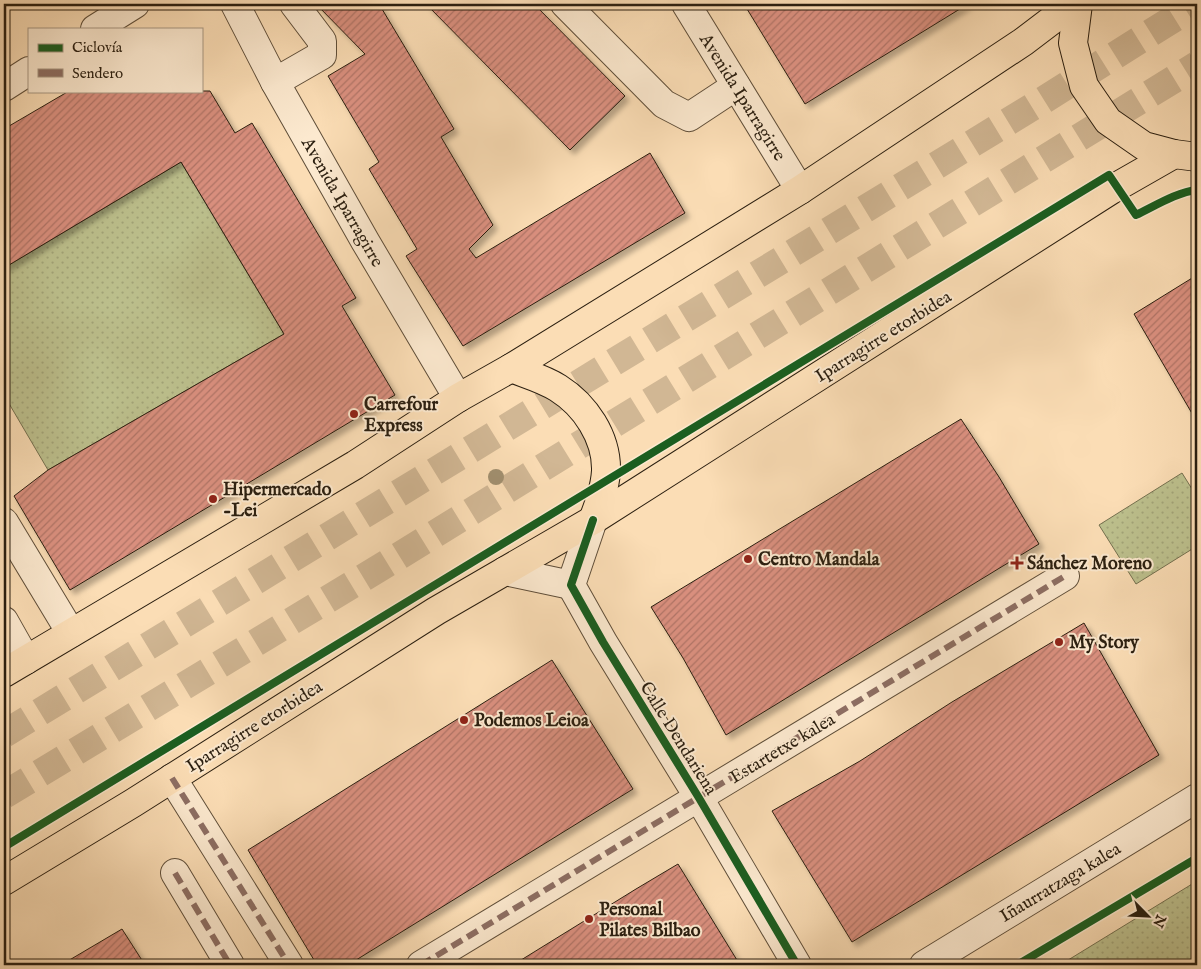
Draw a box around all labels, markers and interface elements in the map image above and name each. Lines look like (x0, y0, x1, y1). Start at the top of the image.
legend (28, 28, 202, 92)
street label: Avenida Iparragirre (693, 29, 790, 166)
text: Ciclovía (72, 38, 123, 57)
text: Sendero (72, 64, 123, 83)
street label: Avenida Iparragirre (295, 133, 388, 272)
street label: Iparragirre etorbidea (811, 286, 957, 389)
place label: Carrefour Express (364, 394, 439, 438)
marker: Carrefour Express (348, 408, 360, 420)
place label: Hipermercado -Lei (223, 479, 332, 523)
marker: Hipermercado -Lei (207, 493, 219, 505)
place label: Centro Mandala (758, 549, 881, 572)
marker: Centro Mandala (742, 553, 754, 565)
place label: Sánchez Moreno (1027, 553, 1152, 576)
marker: Sánchez Moreno (1011, 557, 1023, 569)
place label: My Story (1069, 632, 1140, 655)
marker: My Story (1053, 636, 1065, 648)
street label: Iparragirre etorbidea (182, 676, 328, 779)
street label: Calle Dendariena (634, 678, 722, 800)
street label: Estartetxe kalea (726, 709, 840, 790)
place label: Podemos Leioa (474, 710, 590, 733)
marker: Podemos Leioa (458, 714, 470, 726)
street label: Iñaurratzaga kalea (996, 838, 1126, 929)
north arrow (1124, 892, 1174, 942)
place label: Personal Pilates Bilbao (599, 899, 701, 943)
text: N (1148, 911, 1170, 930)
marker: Personal Pilates Bilbao (583, 913, 595, 925)

